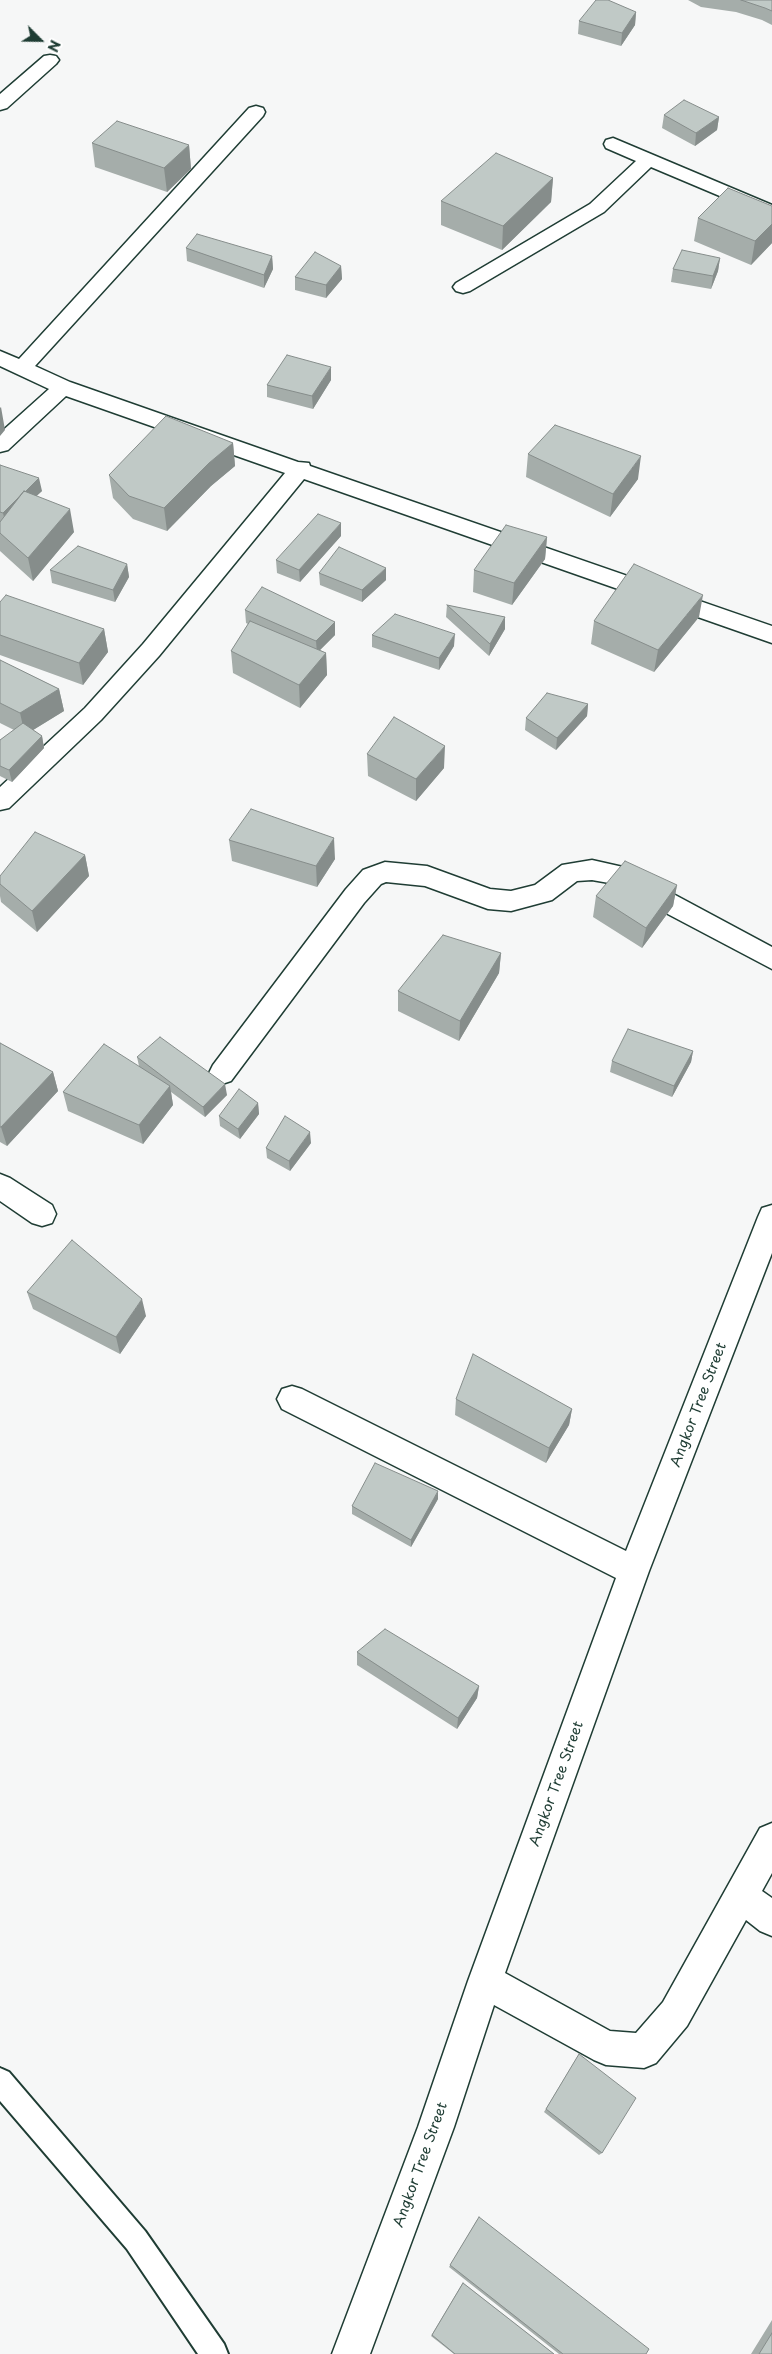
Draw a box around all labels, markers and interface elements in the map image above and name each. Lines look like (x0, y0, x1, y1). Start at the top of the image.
north arrow (15, 15, 65, 65)
text: N (42, 37, 66, 55)
street label: Angkor Tree Street (668, 1340, 730, 1470)
street label: Angkor Tree Street (527, 1719, 587, 1849)
street label: Angkor Tree Street (391, 2100, 451, 2230)

